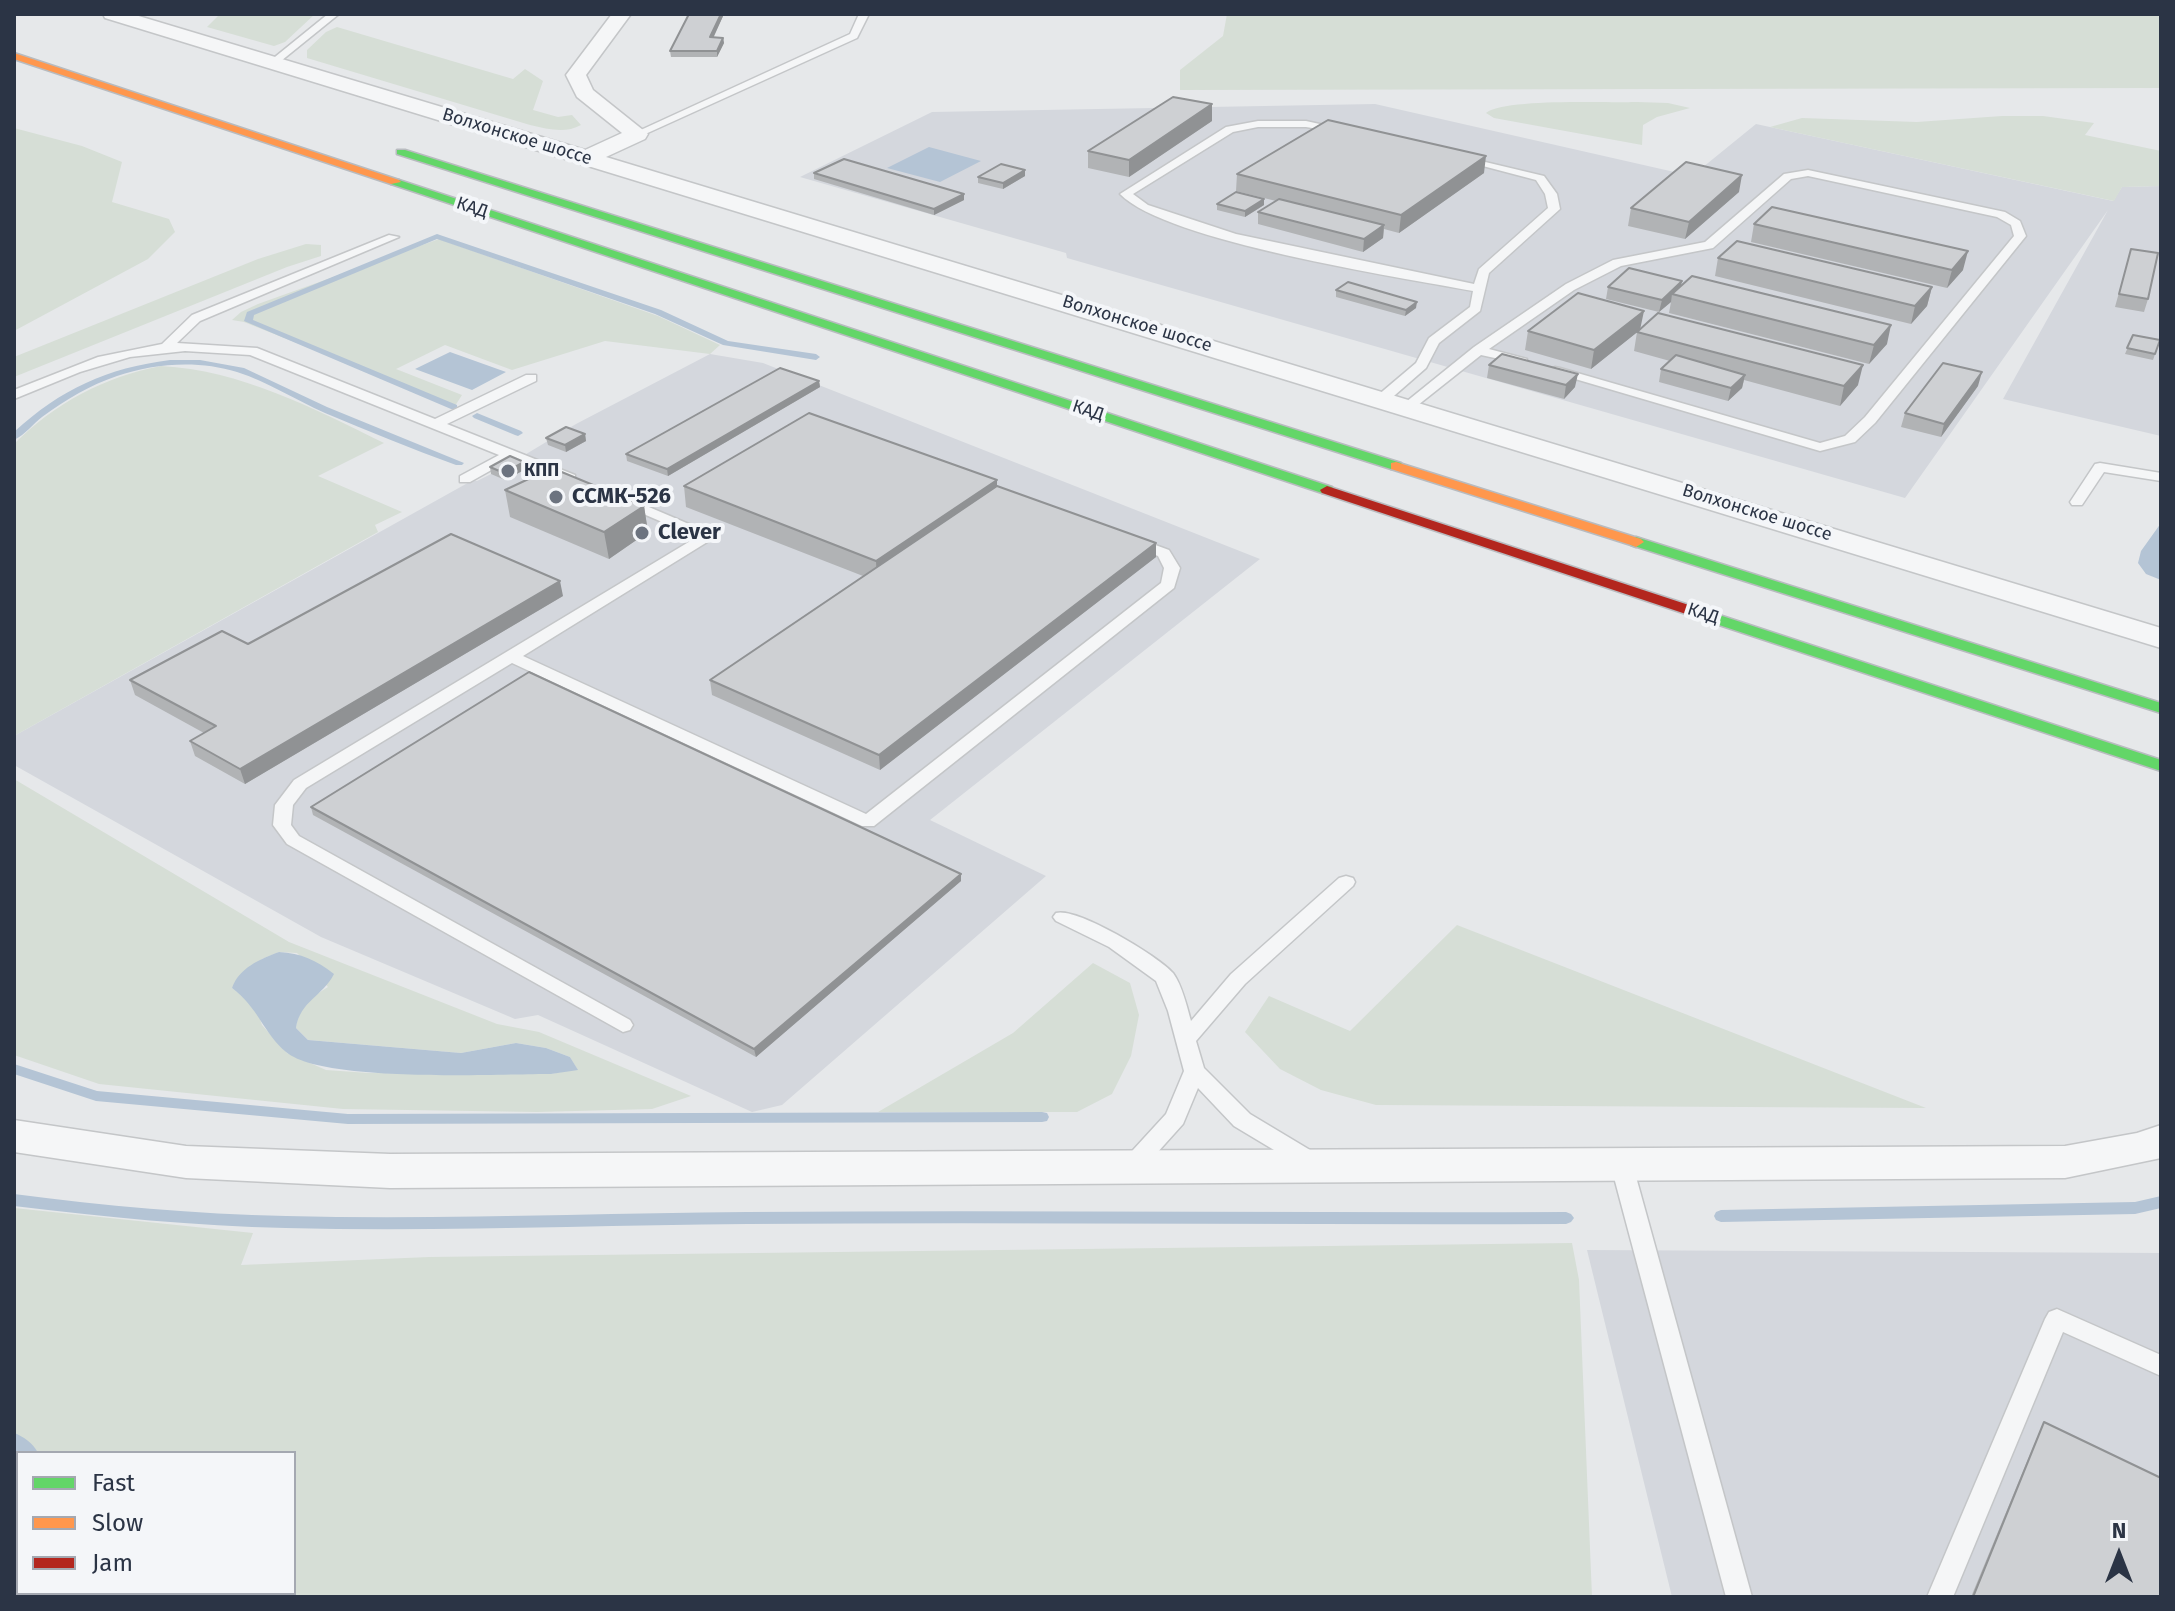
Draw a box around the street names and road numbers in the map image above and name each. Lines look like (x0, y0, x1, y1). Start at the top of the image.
street label: Волхонское шоссе (440, 104, 594, 170)
street label: КАД (453, 193, 491, 223)
street label: Волхонское шоссе (1060, 291, 1214, 357)
street label: КАД (1069, 396, 1107, 426)
street label: Волхонское шоссе (1680, 480, 1834, 546)
street label: КАД (1684, 599, 1722, 629)

